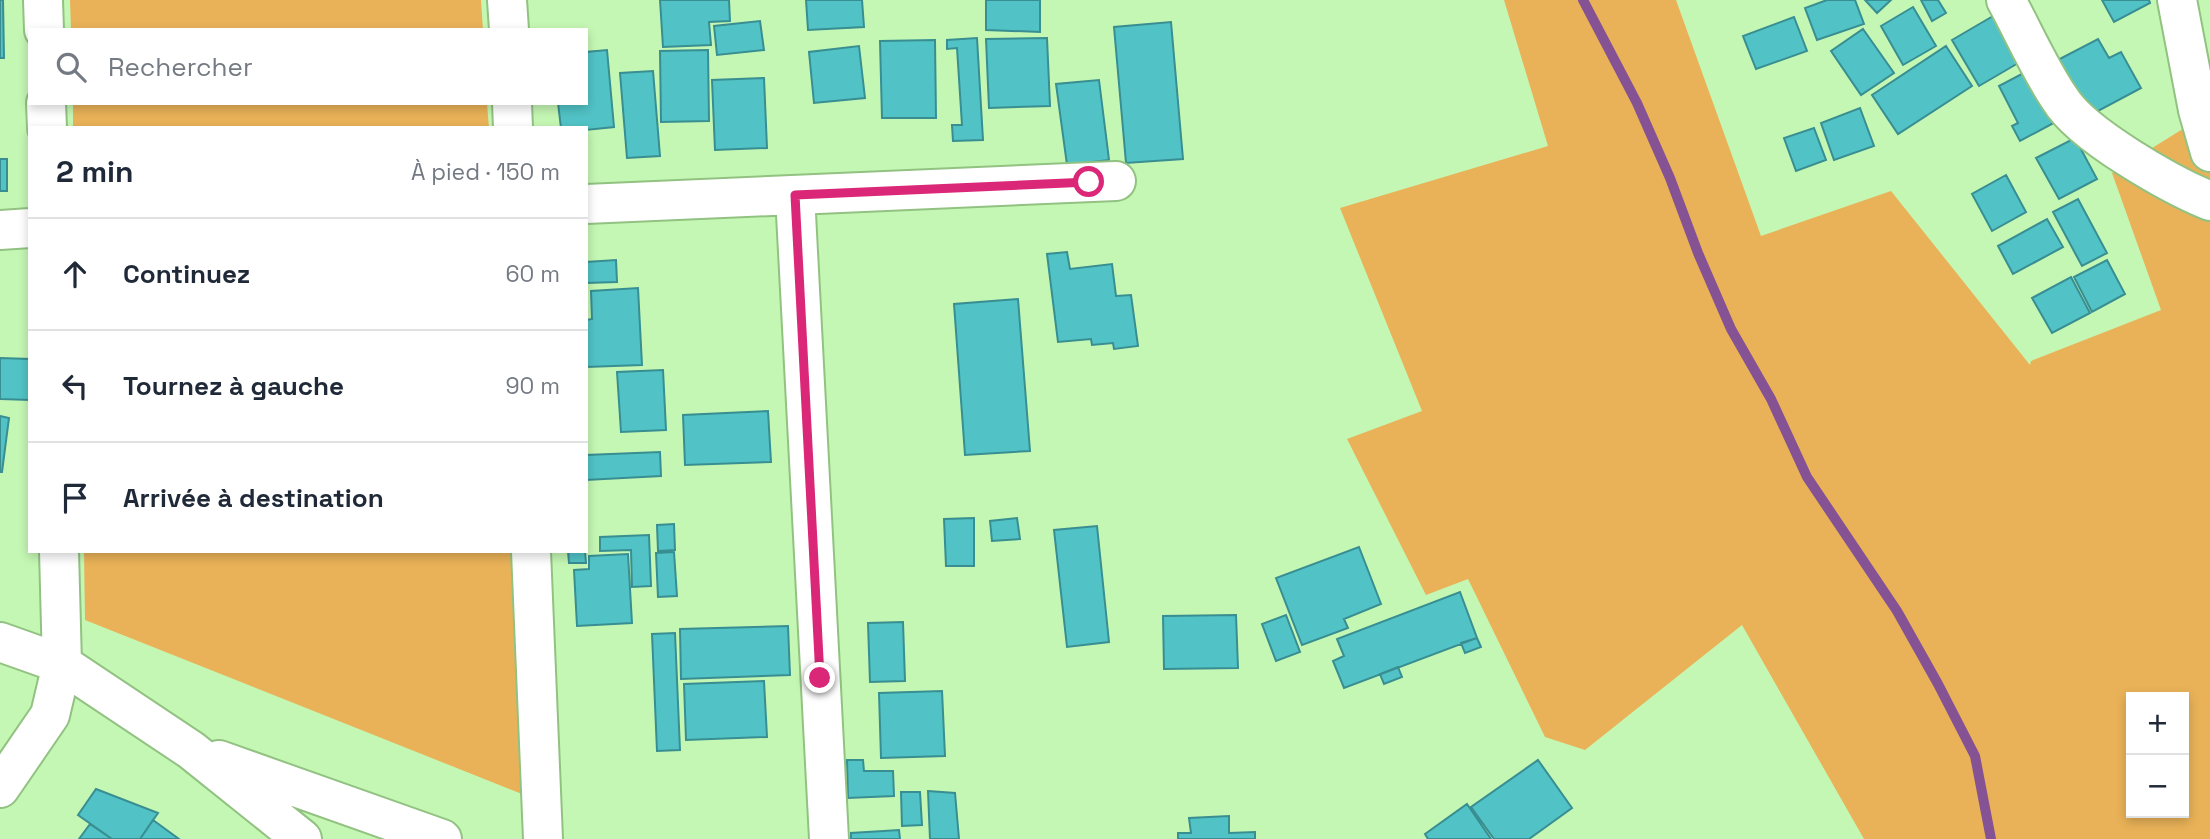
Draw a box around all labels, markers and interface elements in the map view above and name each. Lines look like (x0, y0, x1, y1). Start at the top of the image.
search box (28, 28, 588, 105)
icon: search (52, 48, 90, 86)
text: Rechercher (108, 50, 253, 84)
text: 2 min (56, 152, 134, 191)
text: À pied · 150 m (411, 157, 560, 187)
route start (1073, 166, 1104, 197)
icon: ahead (56, 255, 94, 293)
text: Continuez (123, 257, 250, 291)
text: 60 m (505, 259, 560, 289)
icon: left (56, 367, 94, 405)
text: Tournez à gauche (123, 369, 344, 403)
text: 90 m (505, 371, 560, 401)
icon: arrive (56, 479, 94, 517)
text: Arrivée à destination (123, 481, 384, 515)
route end (804, 662, 835, 693)
map controls (2126, 692, 2189, 818)
button: + (2126, 692, 2189, 755)
button: − (2126, 755, 2189, 818)

